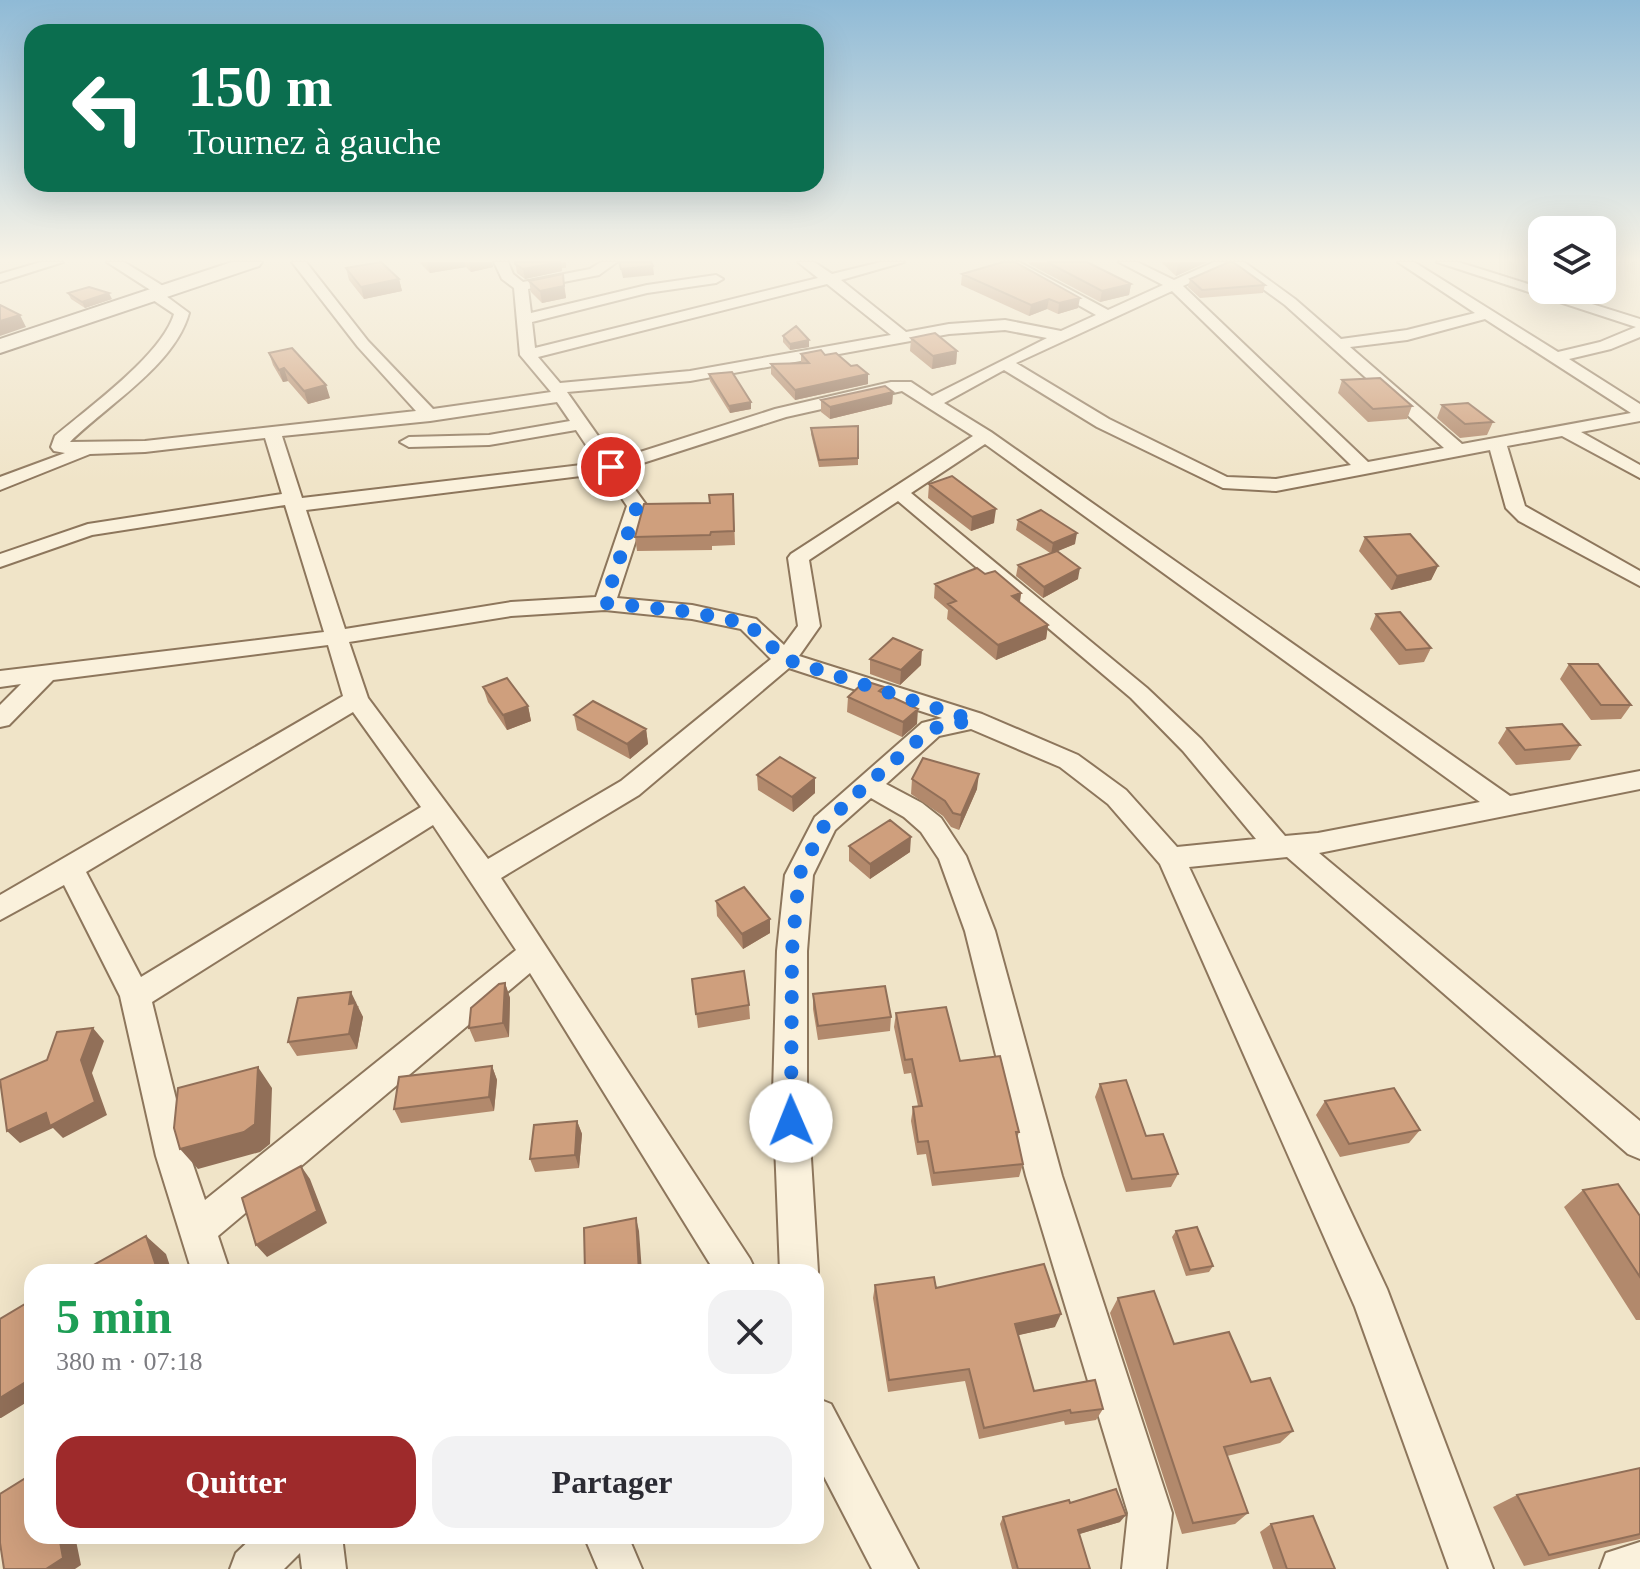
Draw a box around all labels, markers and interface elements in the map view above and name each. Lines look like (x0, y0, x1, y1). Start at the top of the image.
icon: left (56, 56, 160, 160)
text: 150 m (188, 56, 333, 118)
text: Tournez à gauche (188, 122, 441, 162)
map controls (1528, 216, 1616, 304)
button: layers (1528, 216, 1616, 304)
pin (577, 433, 645, 501)
icon: arrive (589, 445, 633, 489)
position arrow (749, 1079, 833, 1163)
text: 5 min (56, 1290, 172, 1343)
button: close (708, 1290, 792, 1374)
text: 380 m · 07:18 (56, 1347, 203, 1376)
button: Quitter (56, 1436, 416, 1528)
button: Partager (432, 1436, 792, 1528)

